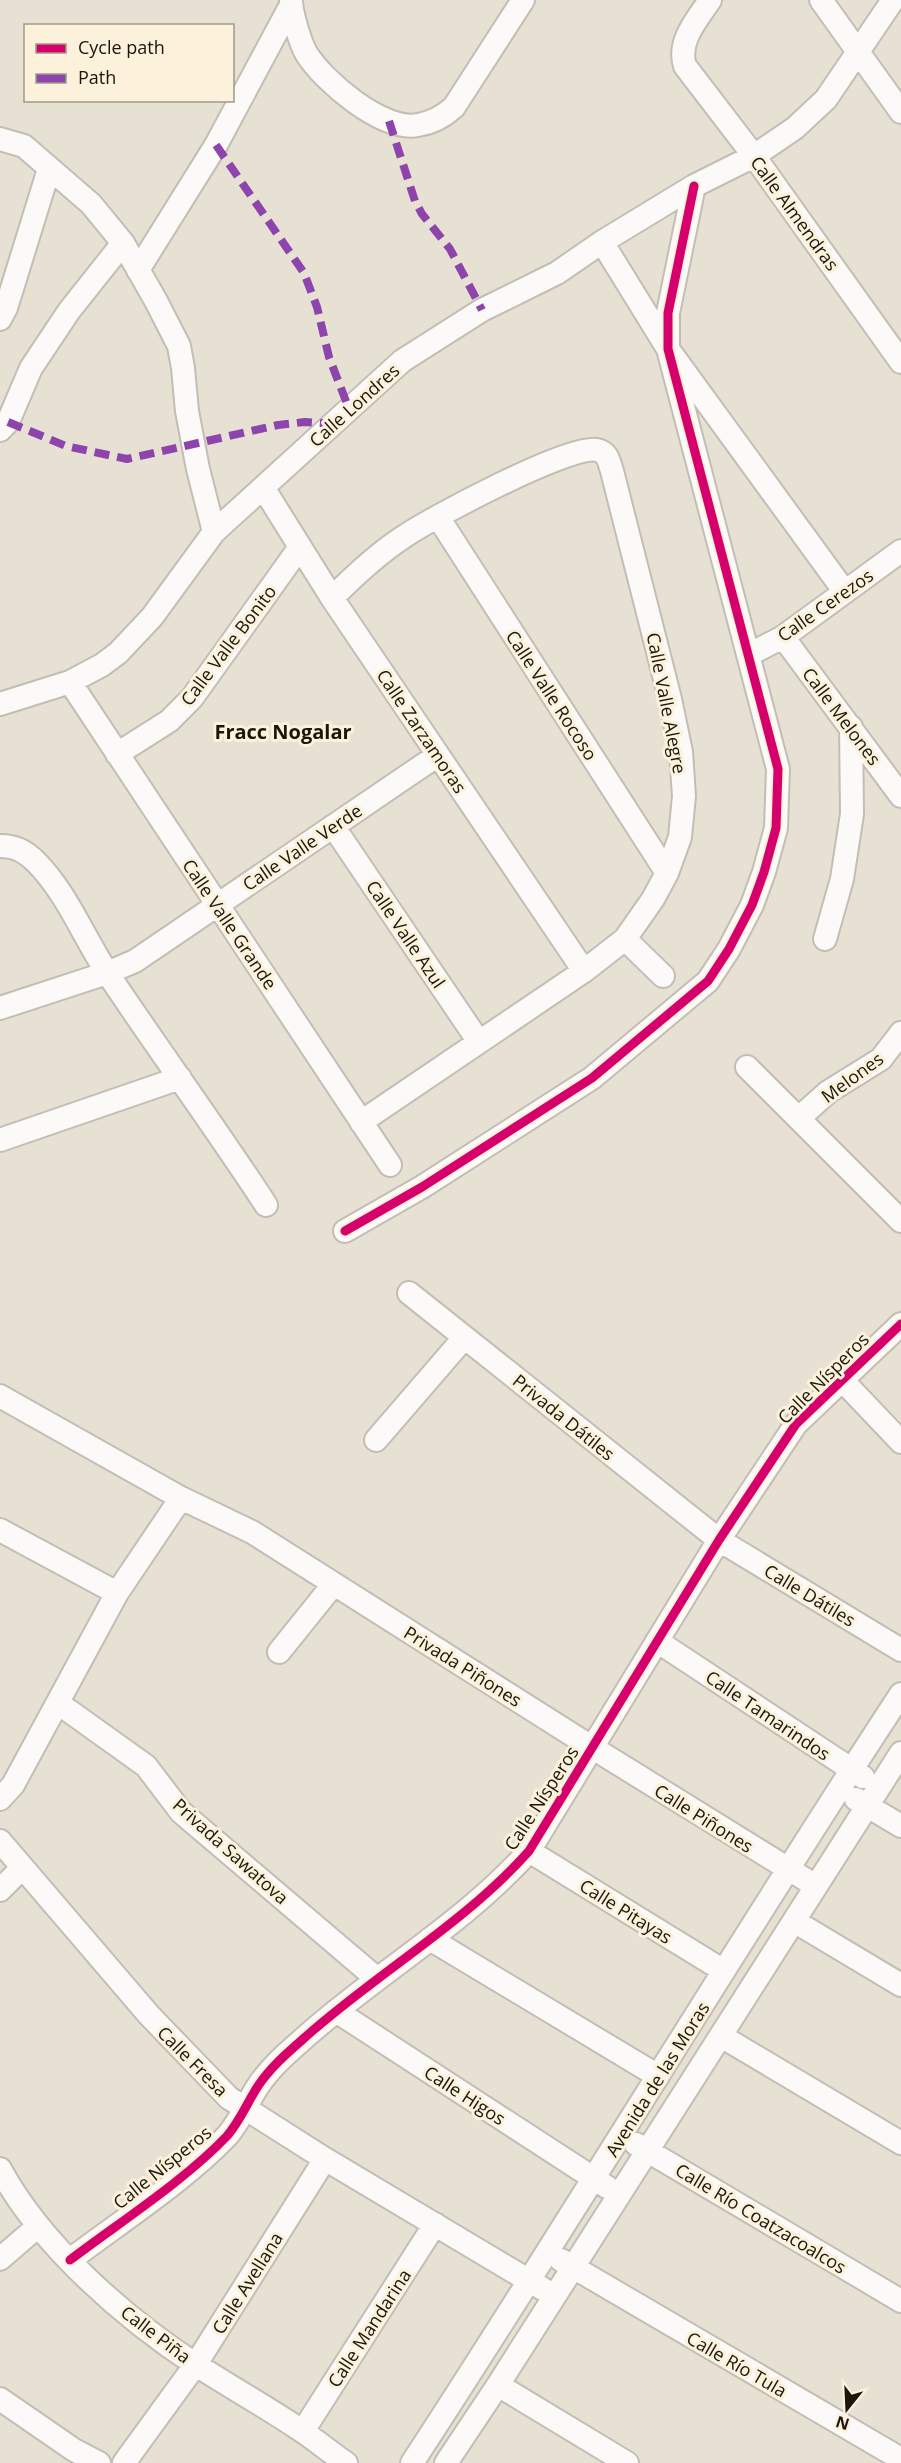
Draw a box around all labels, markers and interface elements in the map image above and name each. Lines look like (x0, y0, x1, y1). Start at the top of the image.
legend (24, 24, 234, 102)
text: Cycle path (78, 35, 165, 59)
text: Path (78, 65, 116, 89)
street label: Calle Almendras (745, 151, 845, 275)
street label: Calle Londres (304, 358, 404, 452)
street label: Calle Cerezos (772, 563, 878, 647)
street label: Calle Valle Bonito (175, 580, 281, 710)
street label: Calle Valle Rocoso (501, 625, 603, 765)
street label: Calle Valle Alegre (642, 630, 692, 776)
street label: Calle Melones (797, 662, 887, 770)
street label: Calle Zarzamoras (372, 664, 472, 798)
district label: Fracc Nogalar (214, 718, 352, 745)
street label: Calle Valle Verde (238, 798, 366, 896)
street label: Calle Valle Grande (177, 854, 283, 994)
street label: Calle Valle Azul (361, 875, 451, 993)
street label: Melones (816, 1046, 888, 1108)
street label: Calle Nísperos (772, 1327, 874, 1429)
street label: Privada Dátiles (508, 1368, 620, 1466)
street label: Calle Dátiles (760, 1558, 860, 1632)
street label: Privada Piñones (400, 1620, 526, 1712)
street label: Calle Tamarindos (701, 1664, 835, 1766)
street label: Calle Nísperos (498, 1741, 584, 1855)
street label: Calle Piñones (650, 1778, 758, 1858)
street label: Privada Sawatova (168, 1793, 294, 1909)
street label: Calle Pitayas (575, 1873, 677, 1949)
street label: Avenida de las Moras (600, 1997, 714, 2161)
street label: Calle Fresa (153, 2021, 233, 2101)
street label: Calle Higos (420, 2060, 510, 2130)
street label: Calle Nísperos (108, 2120, 216, 2214)
street label: Calle Río Coatzacoalcos (671, 2157, 851, 2279)
street label: Calle Avellana (206, 2228, 288, 2338)
street label: Calle Mandarina (322, 2264, 416, 2392)
street label: Calle Piña (116, 2300, 196, 2368)
street label: Calle Río Tula (683, 2326, 791, 2402)
north arrow (817, 2379, 877, 2439)
text: N (833, 2411, 852, 2436)

